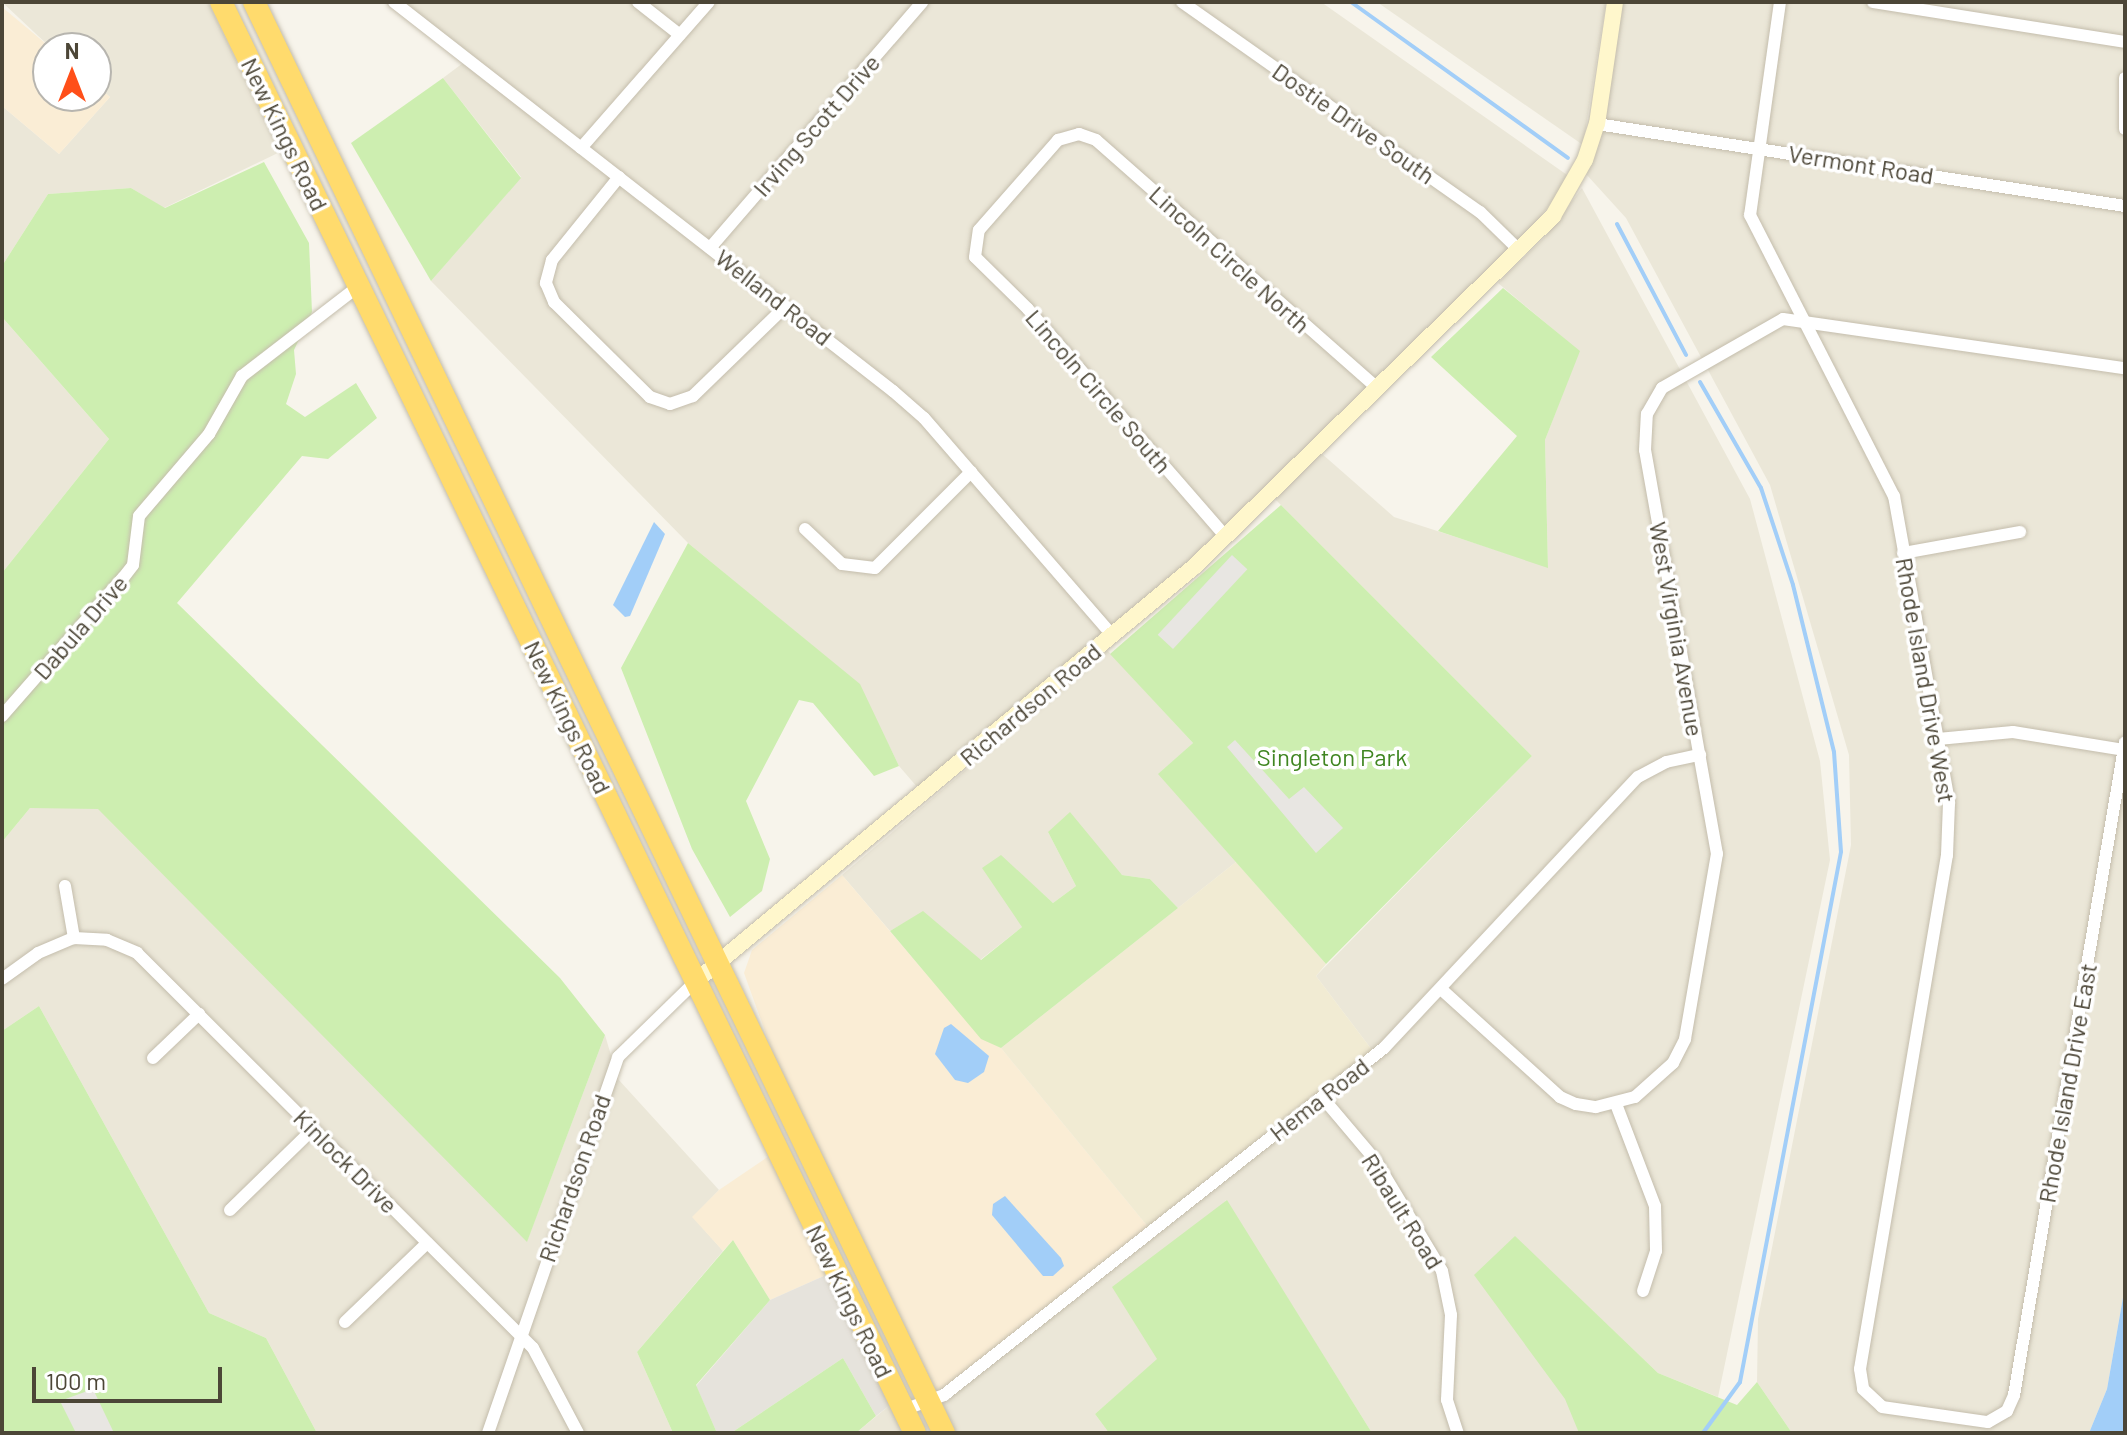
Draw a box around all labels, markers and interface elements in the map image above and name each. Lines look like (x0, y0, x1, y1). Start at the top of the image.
north arrow (32, 32, 112, 112)
text: N (65, 37, 79, 63)
street label: Irving Scott Drive (746, 48, 886, 202)
street label: New Kings Road (236, 53, 334, 215)
street label: Dostie Drive South (1267, 56, 1441, 190)
street label: Vermont Road (1786, 138, 1936, 190)
street label: Lincoln Circle North (1144, 179, 1316, 339)
street label: Welland Road (710, 243, 838, 351)
street label: Lincoln Circle South (1020, 303, 1178, 479)
street label: West Virginia Avenue (1644, 519, 1710, 739)
street label: Rhode Island Drive West (1890, 555, 1962, 805)
street label: Dabula Drive (27, 569, 133, 685)
street label: New Kings Road (519, 636, 617, 798)
street label: Richardson Road (953, 637, 1107, 771)
park label: Singleton Park (1257, 743, 1407, 771)
street label: Rhode Island Drive East (2032, 961, 2102, 1205)
street label: Hema Road (1263, 1051, 1375, 1147)
street label: Richardson Road (532, 1090, 616, 1266)
street label: Kinlock Drive (288, 1103, 404, 1219)
street label: Ribault Road (1356, 1148, 1450, 1274)
street label: New Kings Road (801, 1220, 899, 1382)
scale bar (36, 1351, 226, 1401)
text: 100 m (46, 1366, 106, 1395)

